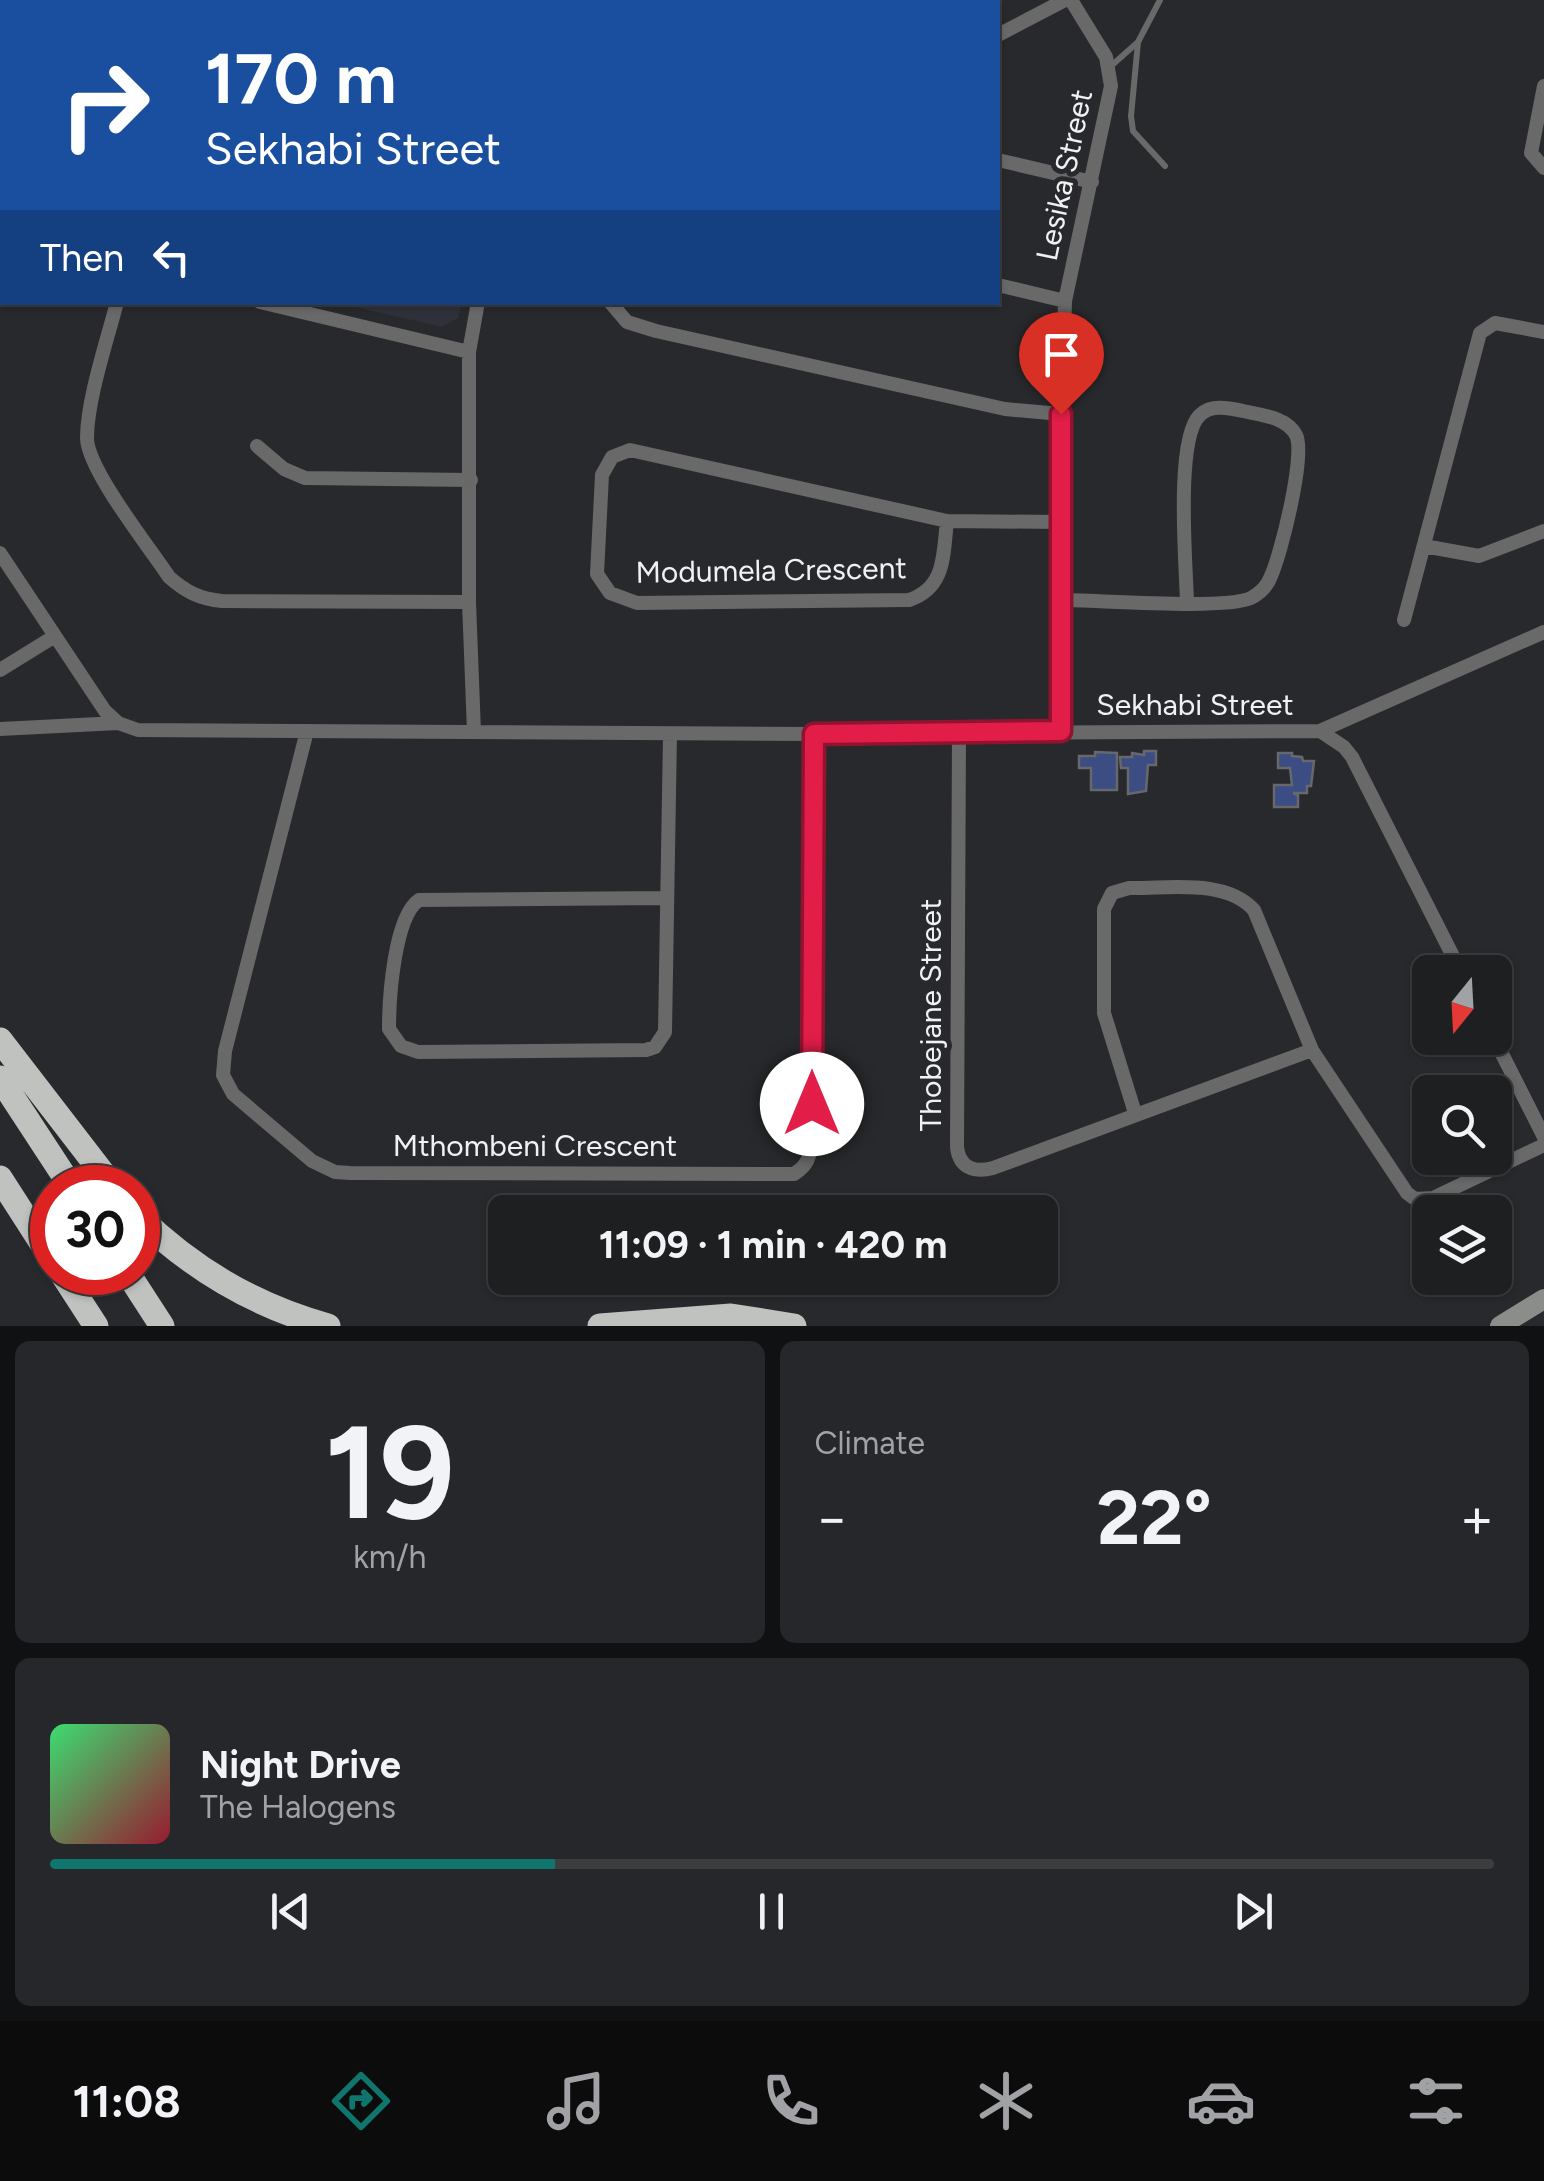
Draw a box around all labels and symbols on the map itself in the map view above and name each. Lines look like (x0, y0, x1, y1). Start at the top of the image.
street label: Lesika Street (1028, 86, 1100, 264)
pin (1019, 312, 1104, 415)
street label: Modumela Crescent (635, 549, 907, 591)
street label: Sekhabi Street (1096, 686, 1294, 723)
street label: Thobejane Street (912, 899, 949, 1131)
north arrow (1412, 955, 1512, 1055)
position arrow (760, 1052, 864, 1156)
street label: Mthombeni Crescent (393, 1127, 677, 1164)
speed limit sign: 30 (30, 1165, 160, 1295)

